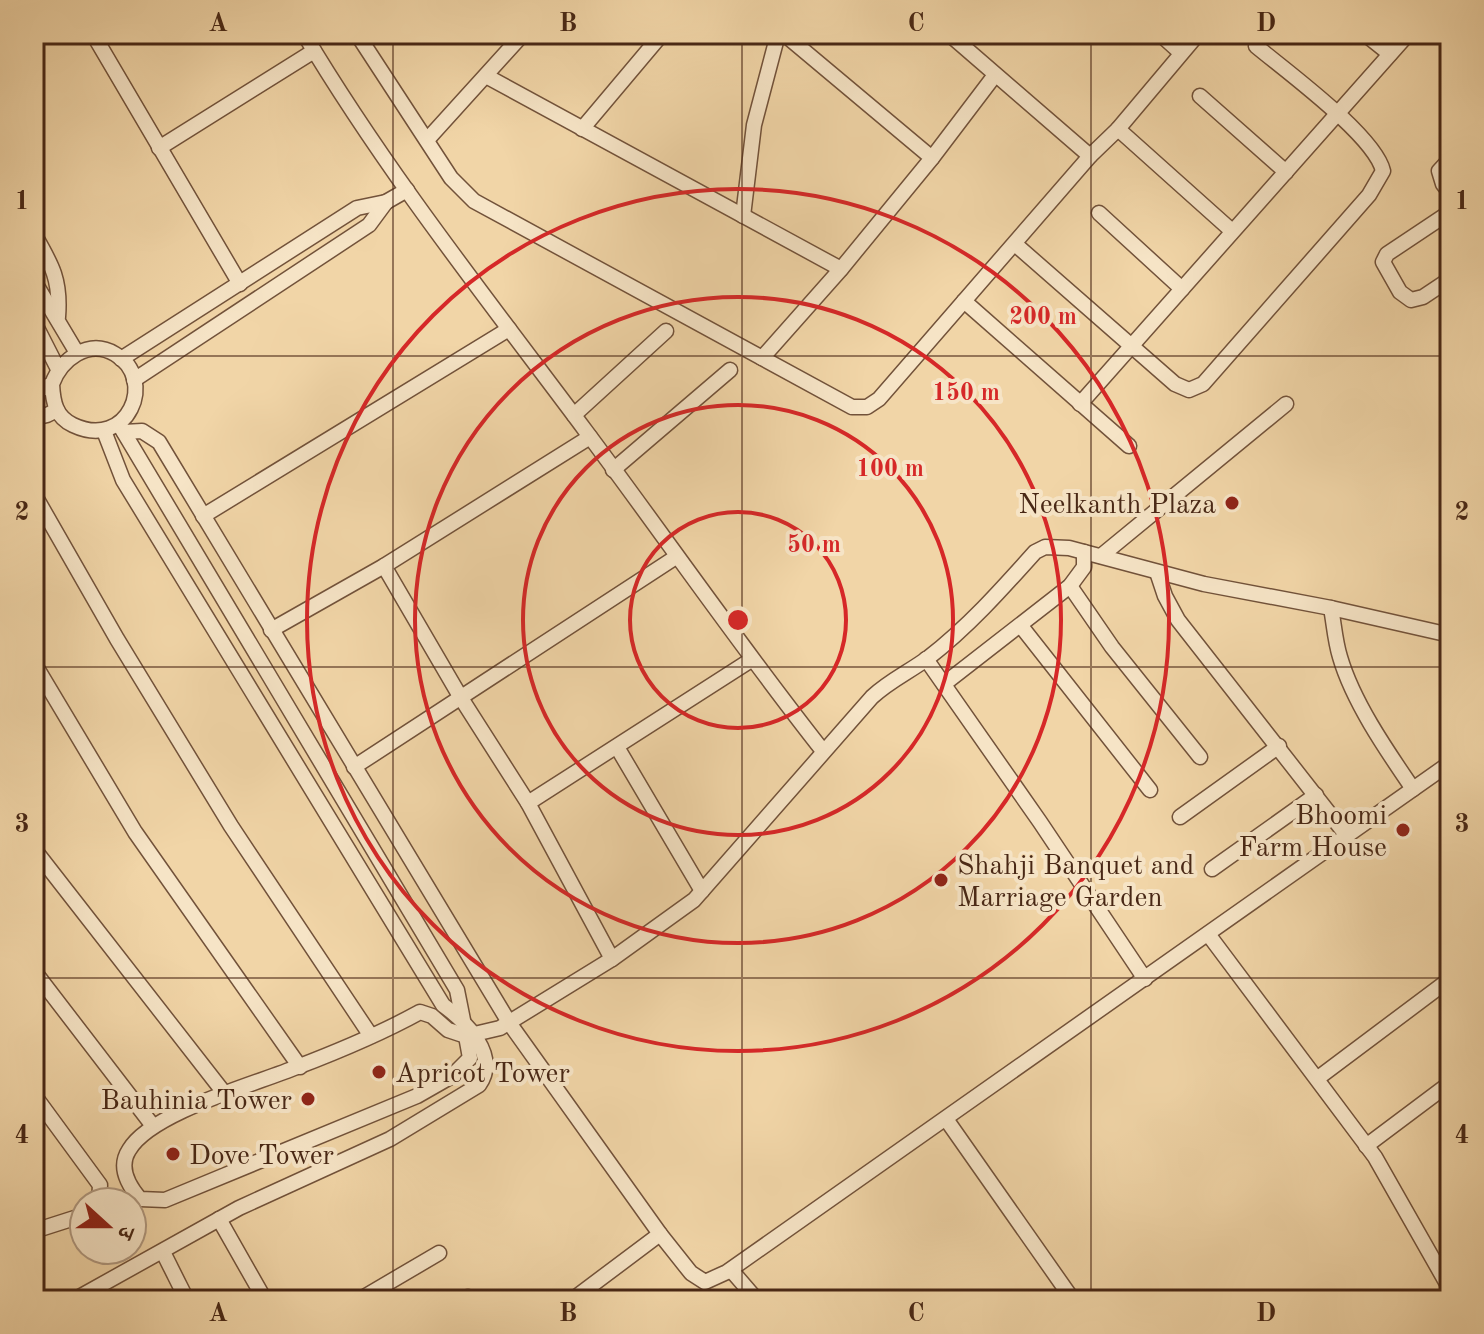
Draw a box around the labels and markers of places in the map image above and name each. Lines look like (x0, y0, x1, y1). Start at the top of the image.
place label: Neelkanth Plaza (1018, 492, 1216, 520)
marker: Neelkanth Plaza (1223, 494, 1241, 512)
centre of rings (724, 606, 752, 634)
place label: Bhoomi Farm House (1239, 803, 1387, 863)
marker: Bhoomi Farm House (1394, 821, 1412, 839)
place label: Shahji Banquet and Marriage Garden (957, 853, 1194, 913)
marker: Shahji Banquet and Marriage Garden (932, 871, 950, 889)
place label: Apricot Tower (395, 1061, 570, 1089)
marker: Apricot Tower (370, 1063, 388, 1081)
place label: Bauhinia Tower (100, 1088, 292, 1116)
marker: Bauhinia Tower (299, 1090, 317, 1108)
place label: Dove Tower (189, 1143, 334, 1171)
marker: Dove Tower (164, 1145, 182, 1163)

